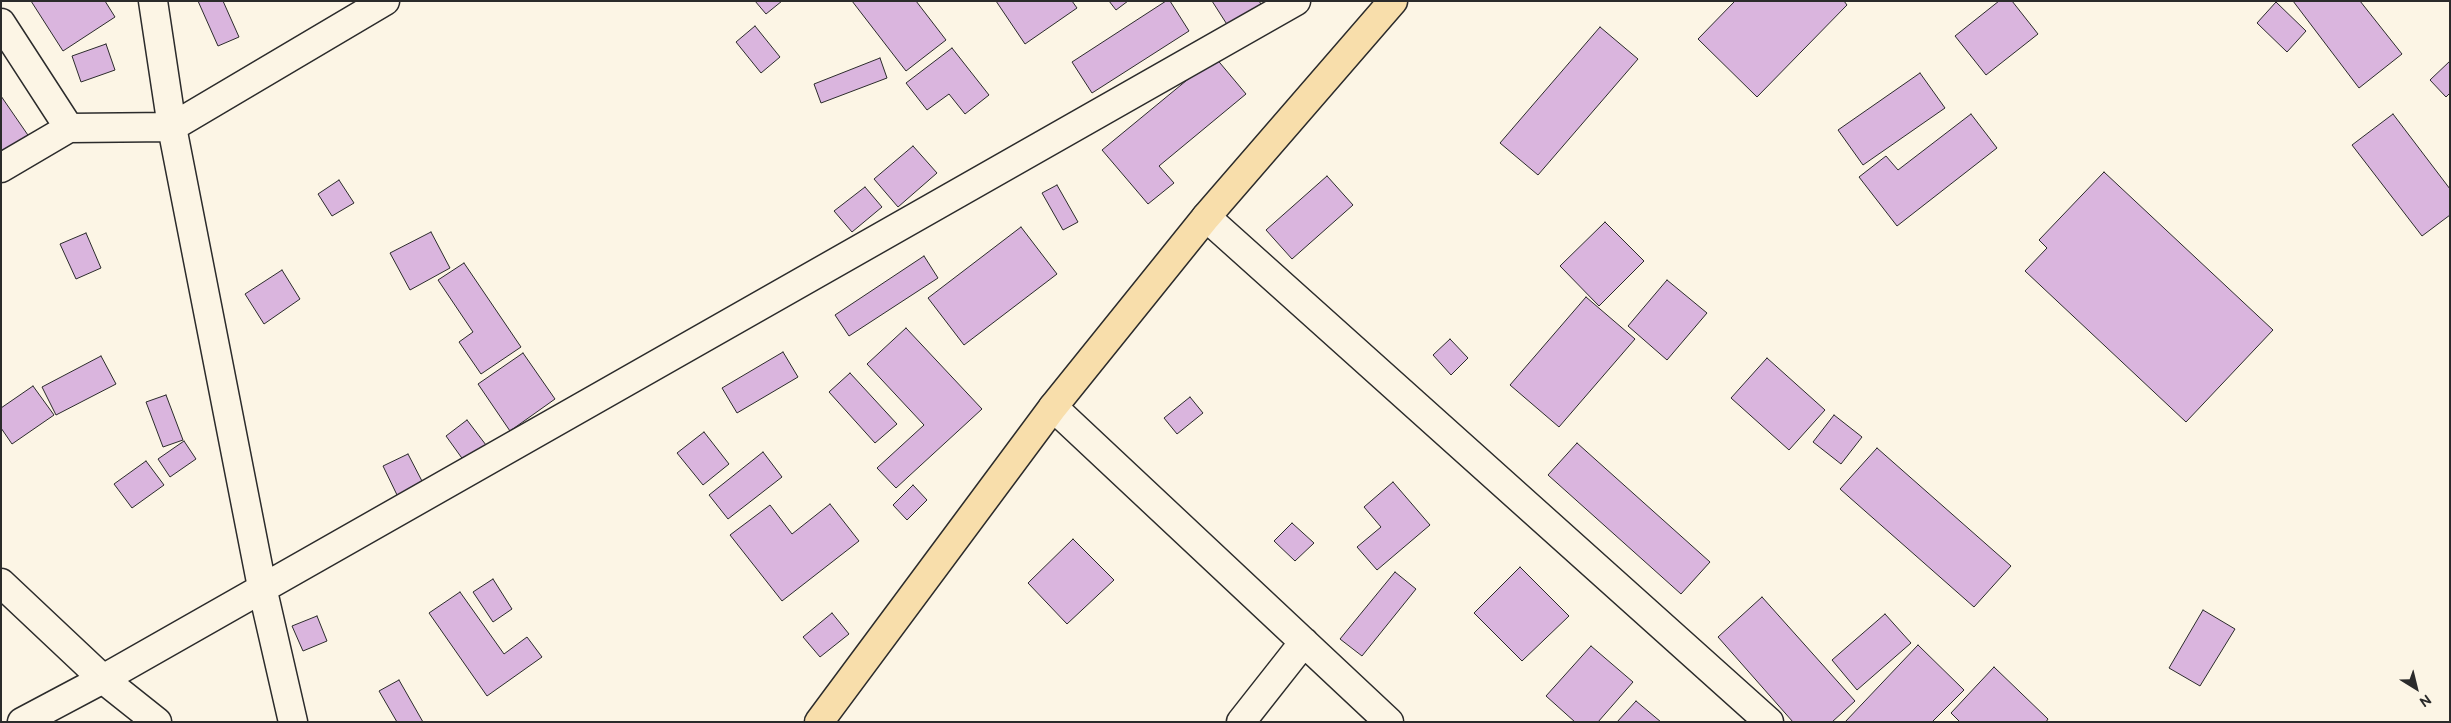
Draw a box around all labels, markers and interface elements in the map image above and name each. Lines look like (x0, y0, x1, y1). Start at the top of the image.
north arrow (2391, 663, 2441, 713)
text: N (2416, 691, 2434, 711)

